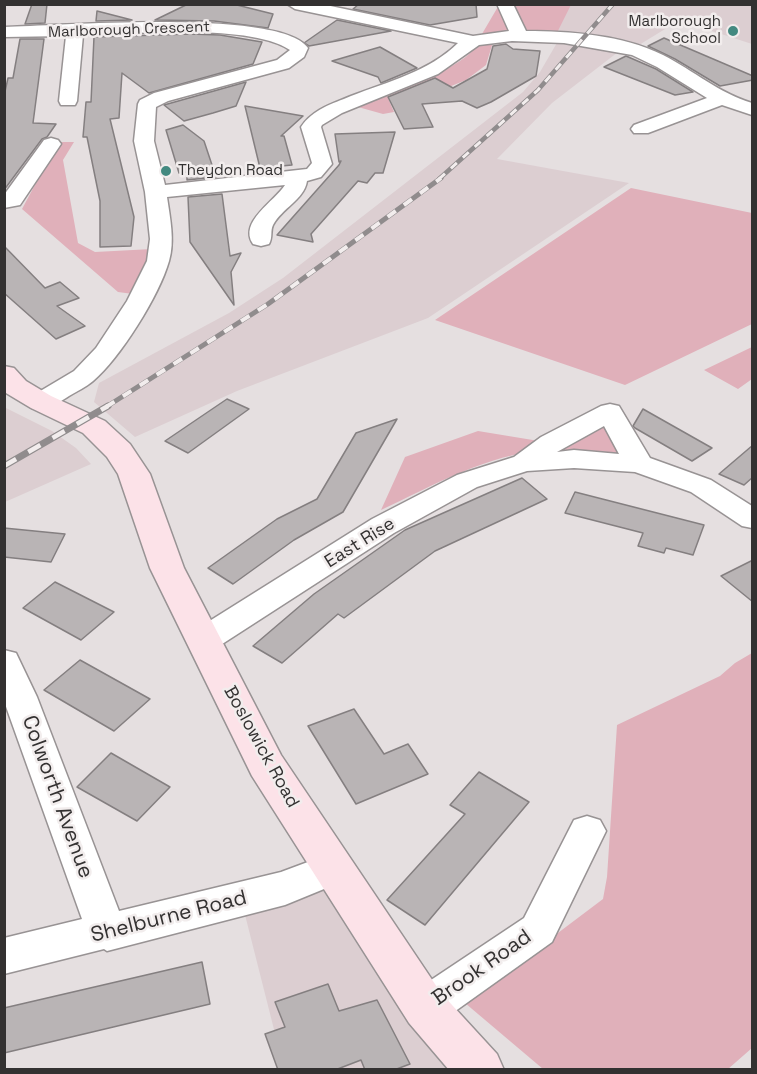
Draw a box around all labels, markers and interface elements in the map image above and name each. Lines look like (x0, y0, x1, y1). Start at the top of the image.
place label: Marlborough School (628, 13, 721, 48)
street label: Marlborough Crescent (48, 18, 210, 42)
marker: Marlborough School (726, 24, 740, 38)
place label: Theydon Road (178, 162, 283, 180)
marker: Theydon Road (159, 164, 173, 178)
street label: East Rise (321, 513, 399, 573)
street label: Boslowick Road (219, 682, 303, 812)
street label: Colworth Avenue (16, 712, 98, 882)
street label: Shelburne Road (88, 885, 250, 949)
street label: Brook Road (427, 925, 537, 1011)

